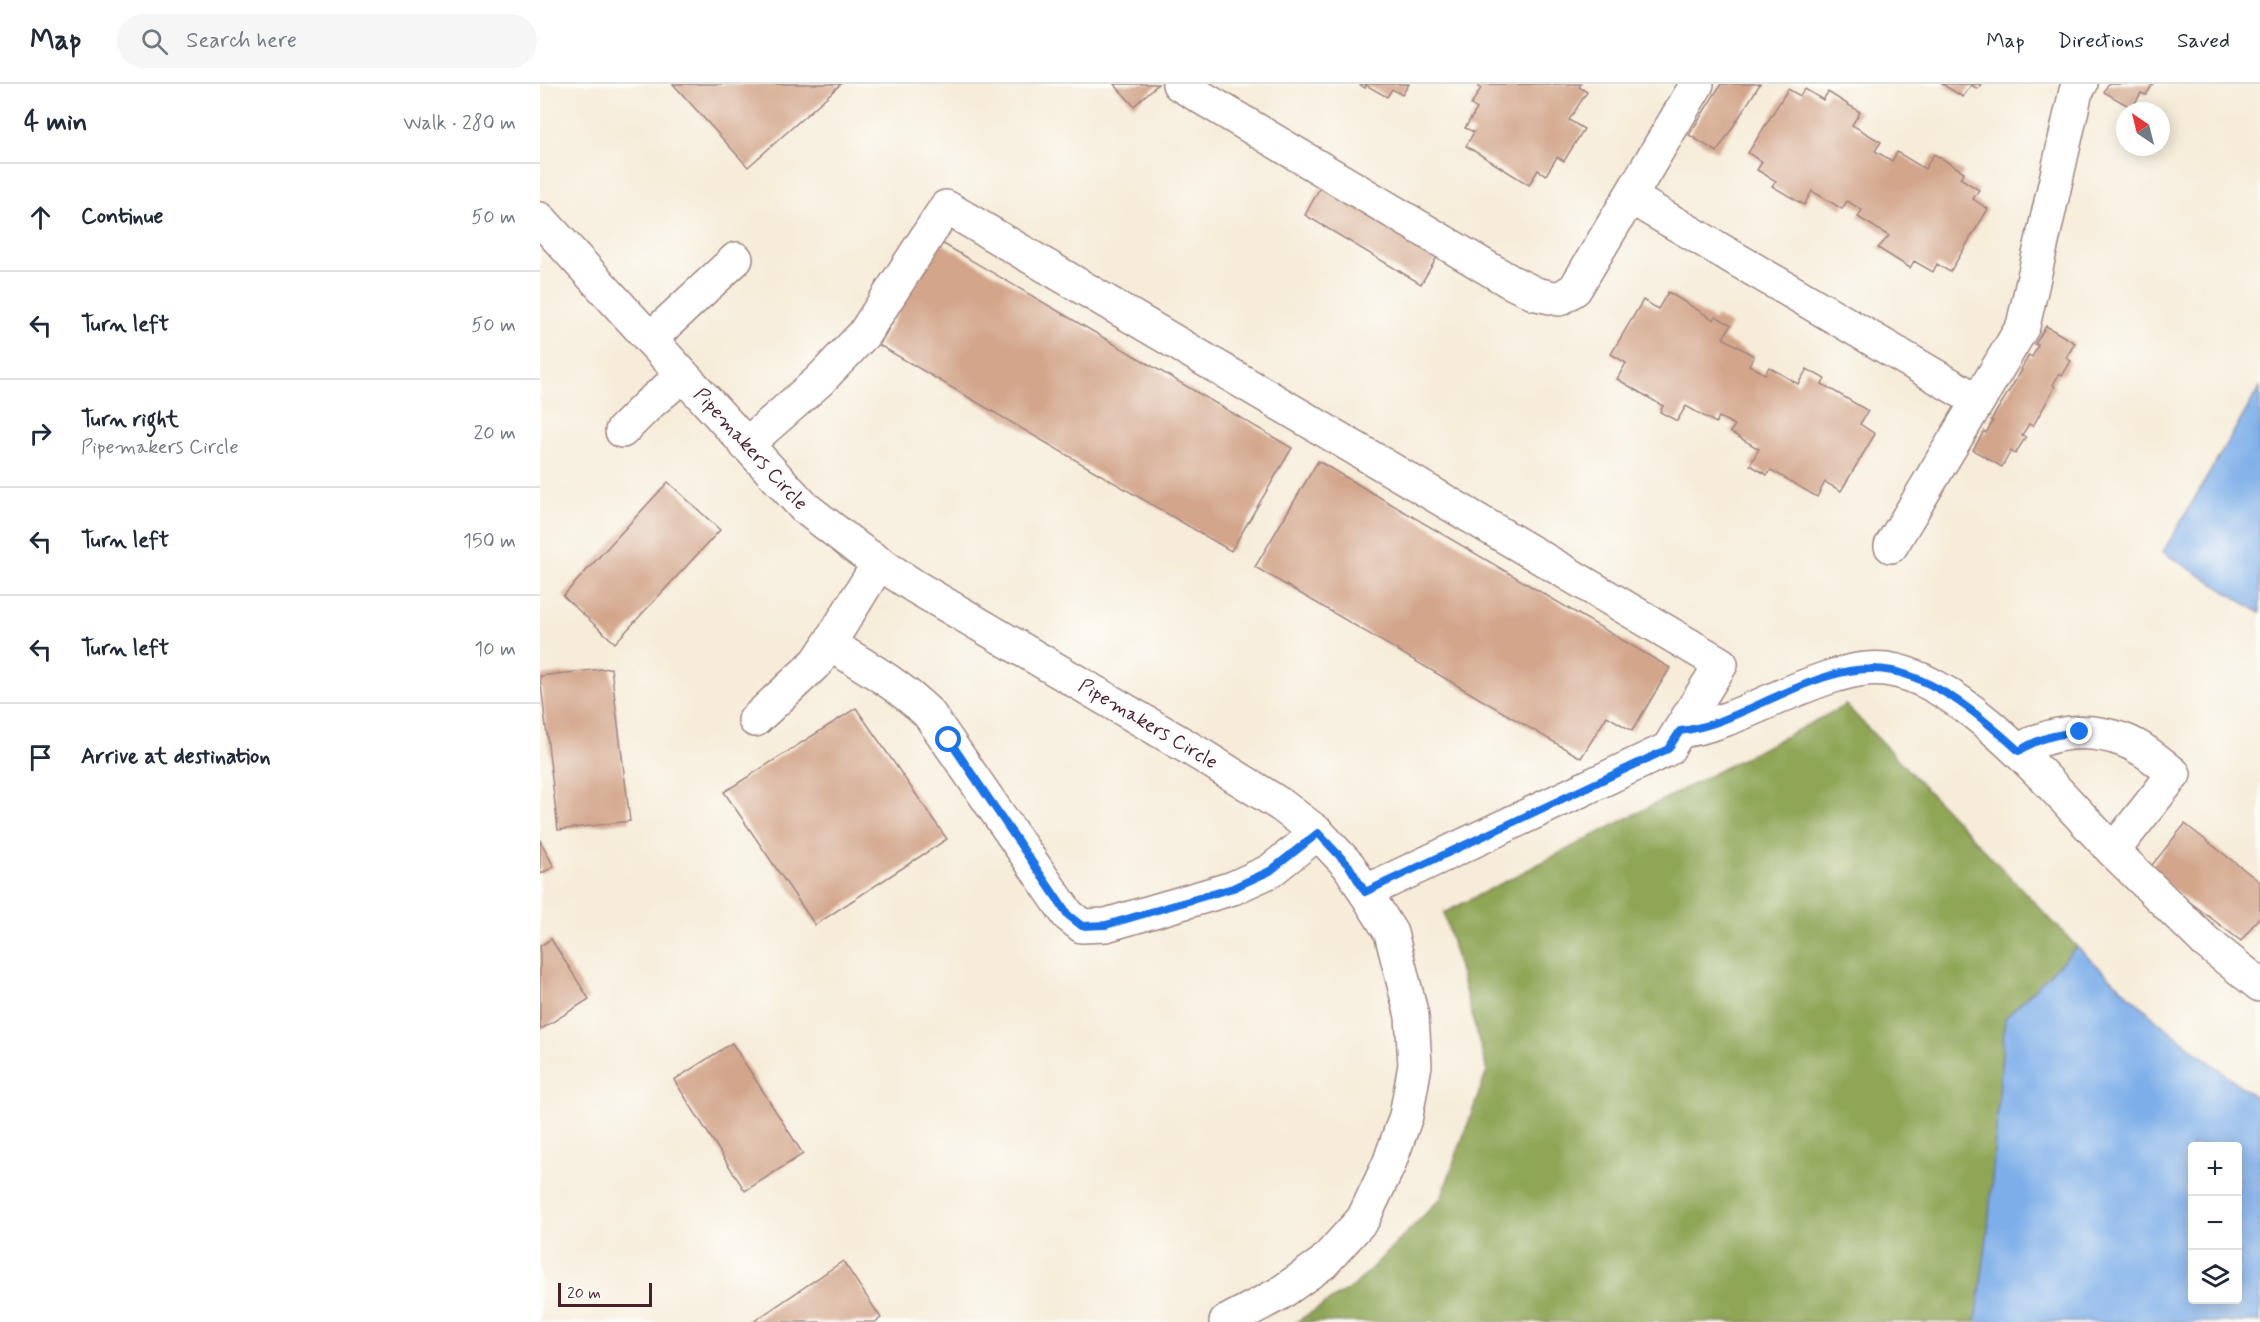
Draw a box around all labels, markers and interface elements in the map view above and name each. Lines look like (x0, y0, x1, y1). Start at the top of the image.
search box (117, 14, 537, 68)
text: Map (30, 23, 81, 60)
icon: search (138, 25, 171, 58)
text: Search here (186, 27, 297, 55)
text: Map (1986, 27, 2025, 55)
text: Directions (2058, 27, 2144, 55)
text: Saved (2177, 27, 2230, 55)
north arrow (2116, 102, 2170, 156)
text: 4 min (24, 106, 87, 140)
text: Walk · 280 m (403, 110, 516, 137)
icon: ahead (24, 201, 57, 234)
text: Continue (81, 203, 163, 231)
text: 50 m (471, 204, 516, 231)
icon: left (24, 309, 57, 342)
text: Turn left (81, 311, 169, 339)
text: 50 m (471, 312, 516, 339)
street label: Pipemakers Circle (688, 382, 814, 516)
text: Turn right (81, 406, 179, 434)
icon: right (24, 417, 57, 450)
text: 20 m (473, 420, 516, 447)
text: Pipemakers Circle (81, 434, 239, 461)
icon: left (24, 525, 57, 558)
text: Turn left (81, 527, 169, 555)
text: 150 m (463, 528, 516, 555)
icon: left (24, 633, 57, 666)
text: Turn left (81, 635, 169, 663)
text: 10 m (474, 636, 516, 663)
street label: Pipemakers Circle (1073, 672, 1223, 776)
route end (2066, 718, 2092, 744)
route start (935, 726, 961, 752)
icon: arrive (24, 741, 57, 774)
text: Arrive at destination (81, 743, 271, 771)
map controls (2188, 1142, 2242, 1304)
button: + (2188, 1142, 2242, 1196)
button: − (2188, 1196, 2242, 1250)
button: layers (2188, 1250, 2242, 1304)
scale bar (558, 1280, 652, 1308)
text: 20 m (567, 1283, 601, 1304)

